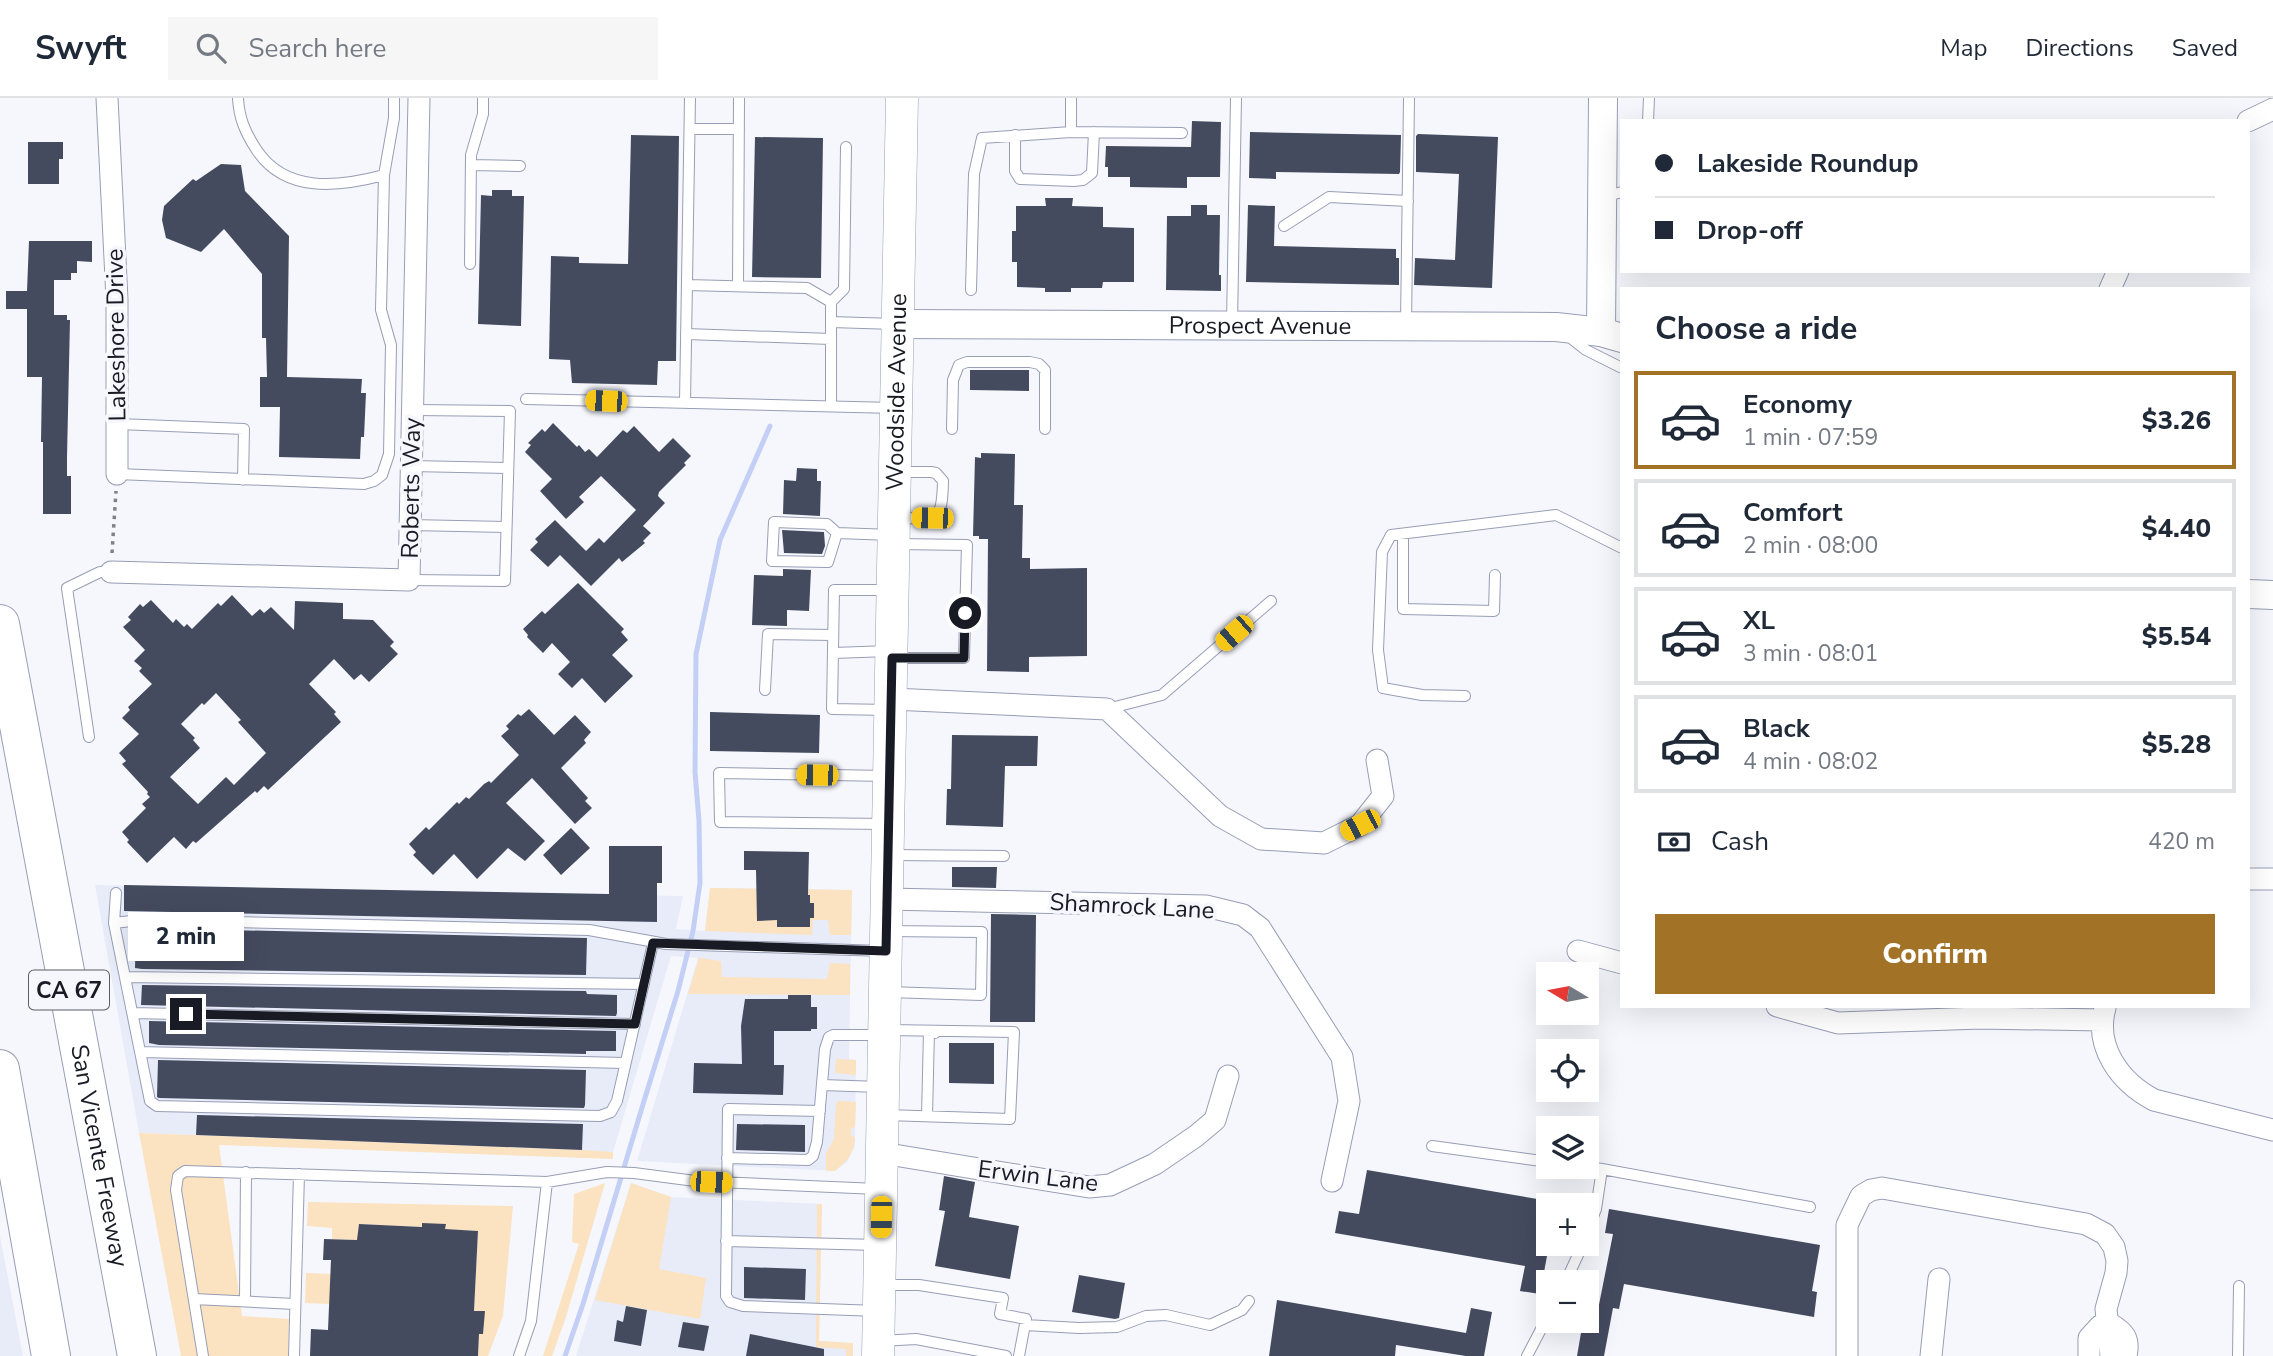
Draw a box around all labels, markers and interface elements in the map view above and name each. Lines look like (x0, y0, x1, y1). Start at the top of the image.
search box (168, 17, 658, 80)
text: Swyft (35, 26, 126, 71)
icon: search (192, 29, 230, 67)
text: Search here (248, 31, 386, 66)
text: Map (1940, 32, 1987, 64)
text: Directions (2025, 32, 2134, 64)
text: Saved (2172, 32, 2238, 64)
text: Lakeside Roundup (1697, 146, 1919, 181)
text: Drop-off (1697, 213, 1803, 248)
street label: Lakeshore Drive (98, 248, 134, 422)
street label: Woodside Avenue (879, 293, 914, 491)
text: Choose a ride (1655, 307, 1857, 350)
street label: Prospect Avenue (1169, 309, 1351, 342)
text: Economy (1743, 387, 1852, 422)
icon: car (1659, 389, 1722, 452)
car (585, 390, 628, 412)
text: $3.26 (2142, 403, 2211, 438)
street label: Roberts Way (394, 416, 428, 559)
text: 1 min · 07:59 (1743, 422, 1878, 453)
text: Comfort (1743, 495, 1843, 530)
icon: car (1659, 497, 1722, 560)
car (911, 507, 954, 529)
text: $4.40 (2142, 511, 2211, 546)
text: 2 min · 08:00 (1743, 530, 1878, 561)
route start (949, 597, 981, 629)
text: XL (1743, 603, 1775, 638)
icon: car (1659, 605, 1722, 668)
car (1212, 611, 1257, 655)
text: $5.54 (2142, 619, 2211, 654)
text: 3 min · 08:01 (1743, 638, 1878, 669)
text: Black (1743, 711, 1810, 746)
icon: car (1659, 713, 1722, 776)
text: $5.28 (2142, 727, 2211, 762)
text: 4 min · 08:02 (1743, 746, 1878, 777)
car (796, 764, 839, 786)
car (1337, 806, 1384, 844)
icon: cash (1655, 823, 1693, 861)
text: Cash (1711, 824, 1769, 859)
text: 420 m (2148, 826, 2215, 857)
street label: Shamrock Lane (1049, 886, 1215, 926)
callout: 2 min (128, 912, 244, 962)
button: Confirm (1655, 914, 2215, 994)
text: 2 min (156, 921, 216, 952)
north arrow (1536, 962, 1600, 1026)
map controls (1536, 962, 1599, 1333)
road number: CA 67 (29, 970, 109, 1010)
route end (170, 998, 202, 1030)
button: locate (1536, 1039, 1599, 1102)
street label: San Vicente Freeway (63, 1042, 136, 1270)
button: layers (1536, 1116, 1599, 1179)
street label: Erwin Lane (976, 1153, 1100, 1199)
car (690, 1171, 733, 1193)
button: + (1536, 1193, 1599, 1256)
car (871, 1196, 892, 1238)
button: − (1536, 1270, 1599, 1333)

